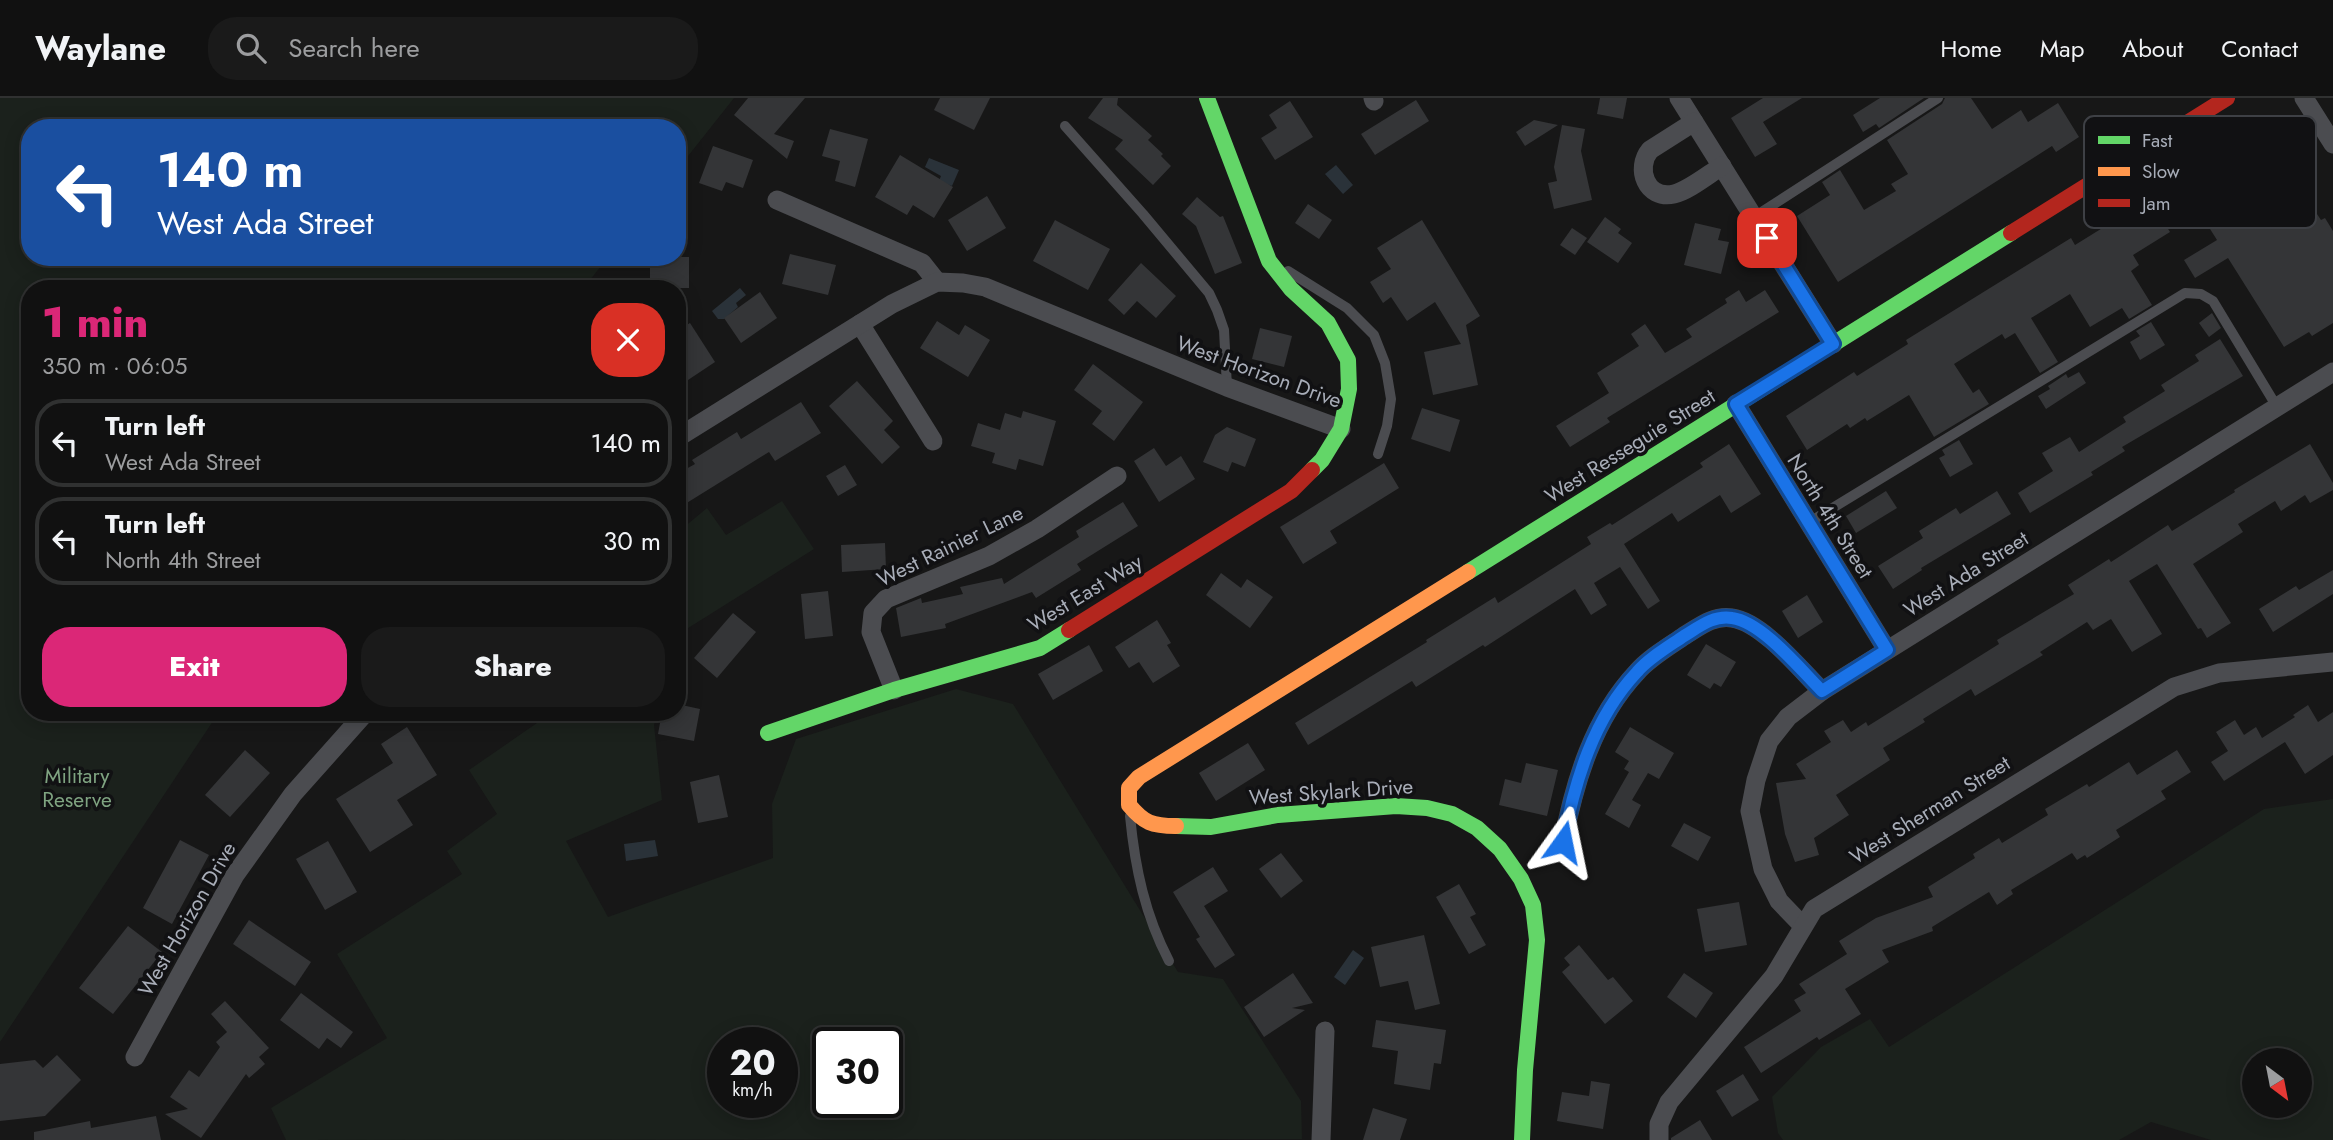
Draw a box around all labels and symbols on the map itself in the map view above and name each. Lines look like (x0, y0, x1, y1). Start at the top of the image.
legend (2084, 116, 2316, 228)
text: Fast (2142, 127, 2173, 154)
text: Slow (2142, 158, 2180, 185)
text: Jam (2139, 190, 2171, 217)
pin (1737, 208, 1797, 268)
street label: West Horizon Drive (1172, 328, 1346, 416)
street label: West Resseguie Street (1539, 381, 1721, 511)
street label: North 4th Street (1780, 448, 1880, 584)
street label: West Rainier Lane (872, 498, 1028, 594)
street label: West Ada Street (1898, 524, 2034, 624)
street label: West East Way (1022, 547, 1149, 639)
street label: West Sherman Street (1844, 748, 2016, 872)
park label: Military Reserve (42, 761, 112, 815)
street label: West Skylark Drive (1248, 771, 1414, 813)
position arrow (1526, 805, 1600, 879)
street label: West Horizon Drive (131, 836, 244, 1002)
speed limit sign: 30 (812, 1027, 903, 1118)
north arrow (2242, 1048, 2312, 1118)

